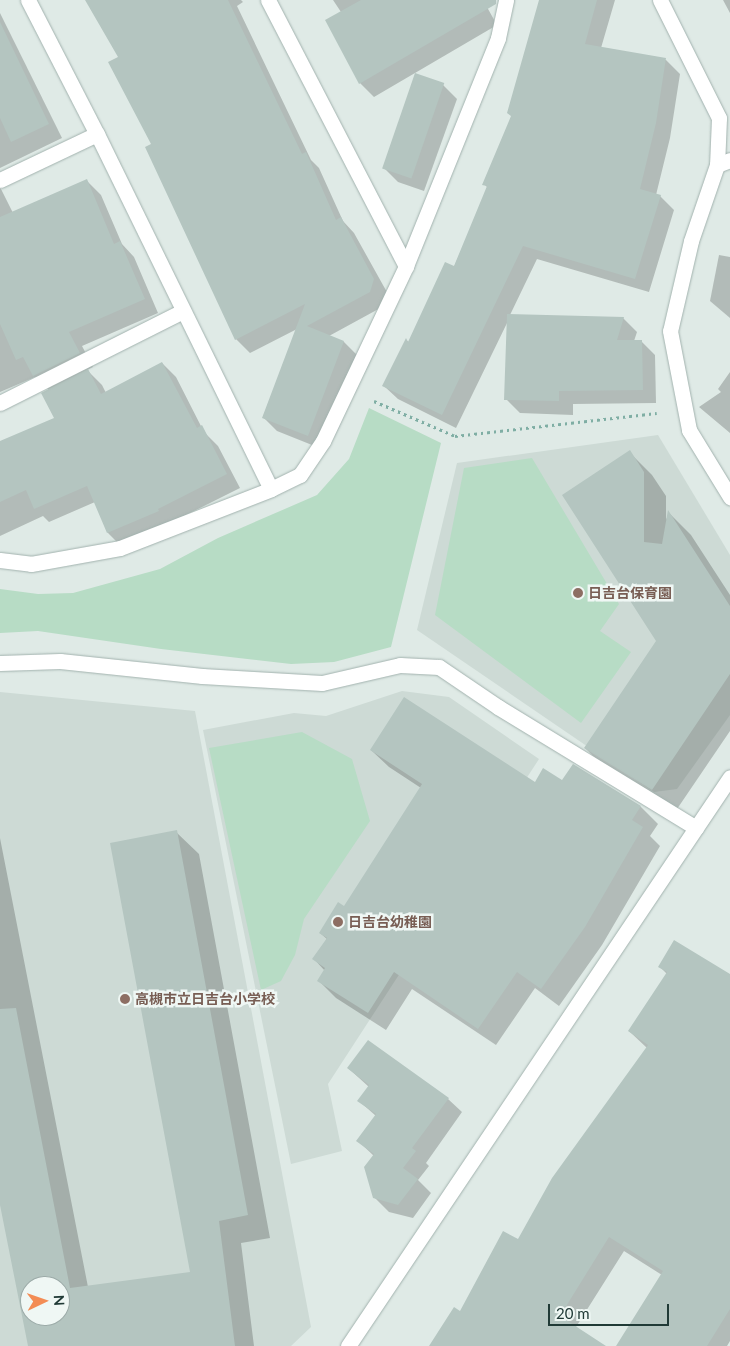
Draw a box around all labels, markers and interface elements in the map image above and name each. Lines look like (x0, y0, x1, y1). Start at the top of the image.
place label: 日吉台保育園 (588, 585, 672, 601)
marker: 日吉台保育園 (572, 587, 584, 599)
place label: 日吉台幼稚園 (348, 914, 432, 930)
marker: 日吉台幼稚園 (332, 916, 344, 928)
place label: 高槻市立日吉台小学校 (135, 991, 275, 1007)
marker: 高槻市立日吉台小学校 (119, 993, 131, 1005)
north arrow (20, 1276, 70, 1326)
text: N (51, 1294, 68, 1306)
scale bar (550, 1294, 671, 1326)
text: 20 m (556, 1304, 590, 1322)

